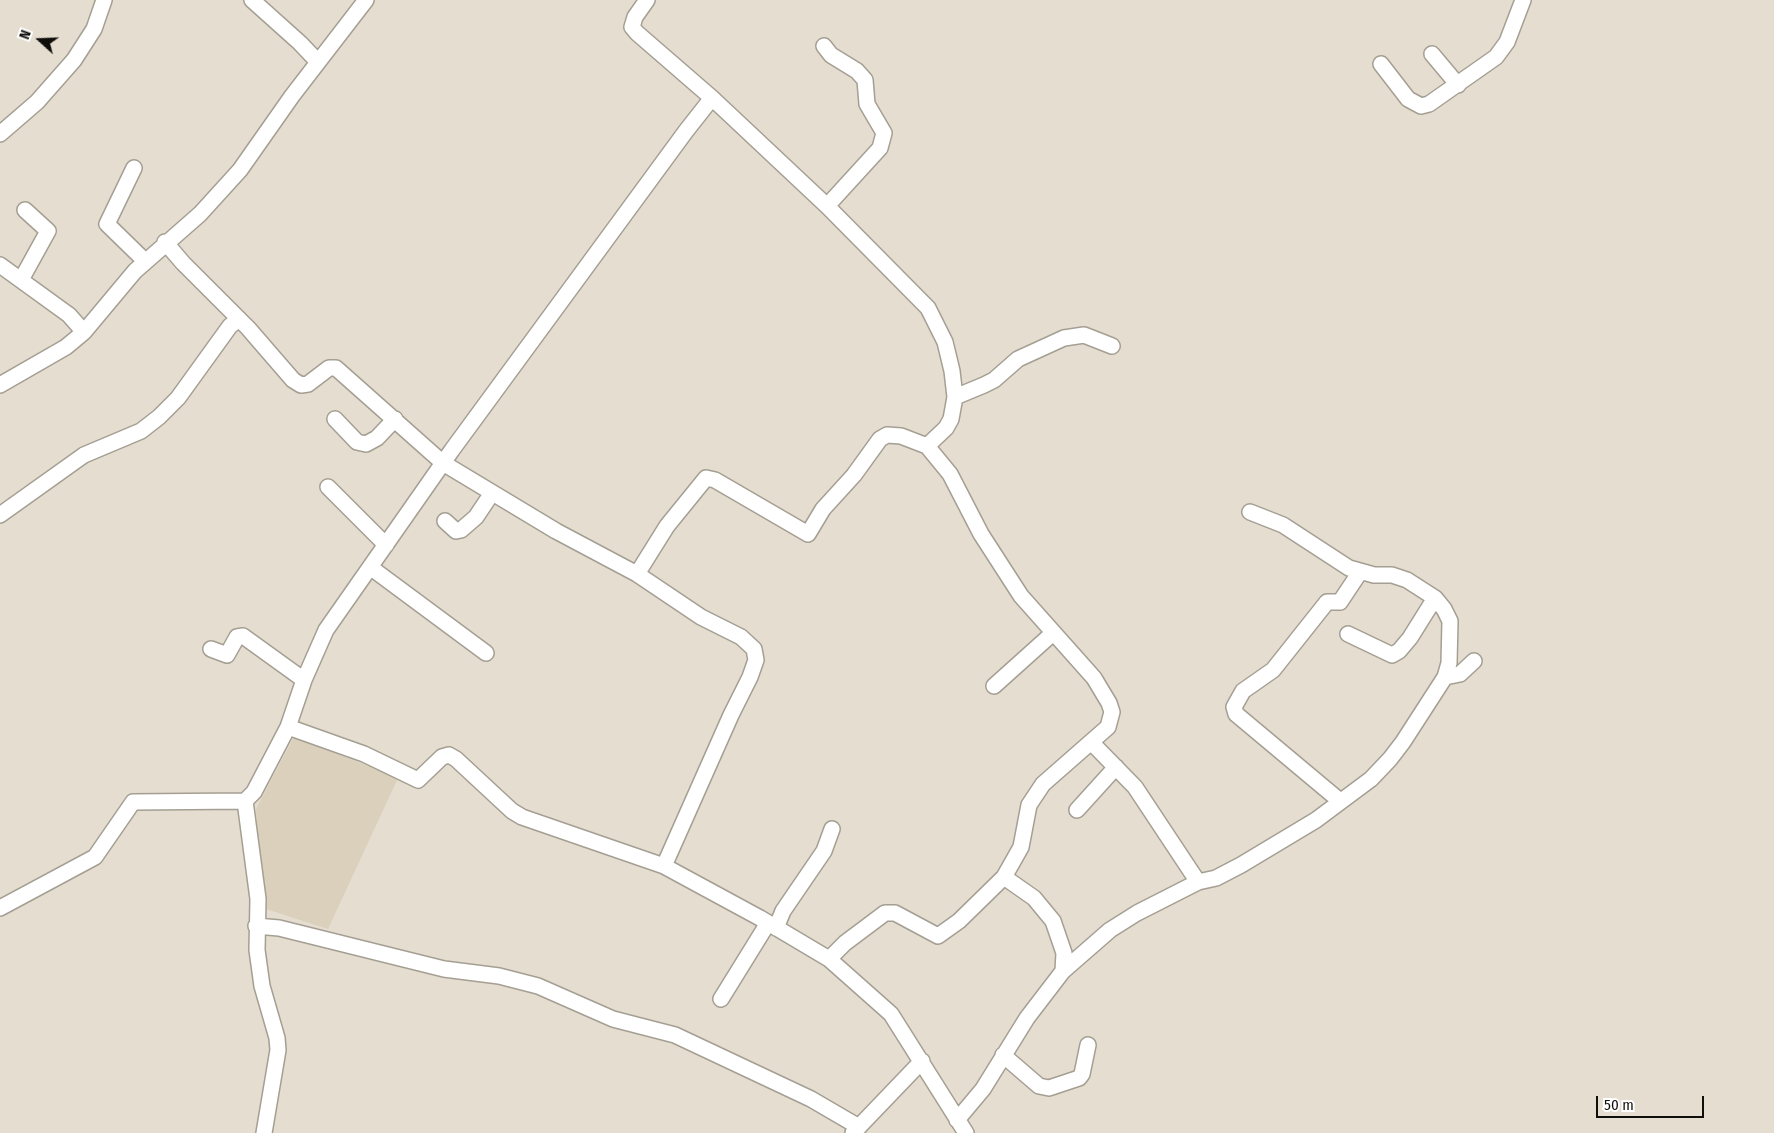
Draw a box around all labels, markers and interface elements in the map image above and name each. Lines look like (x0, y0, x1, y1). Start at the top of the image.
north arrow (15, 15, 65, 65)
text: N (16, 28, 35, 42)
scale bar (1599, 1086, 1706, 1118)
text: 50 m (1604, 1096, 1634, 1114)

